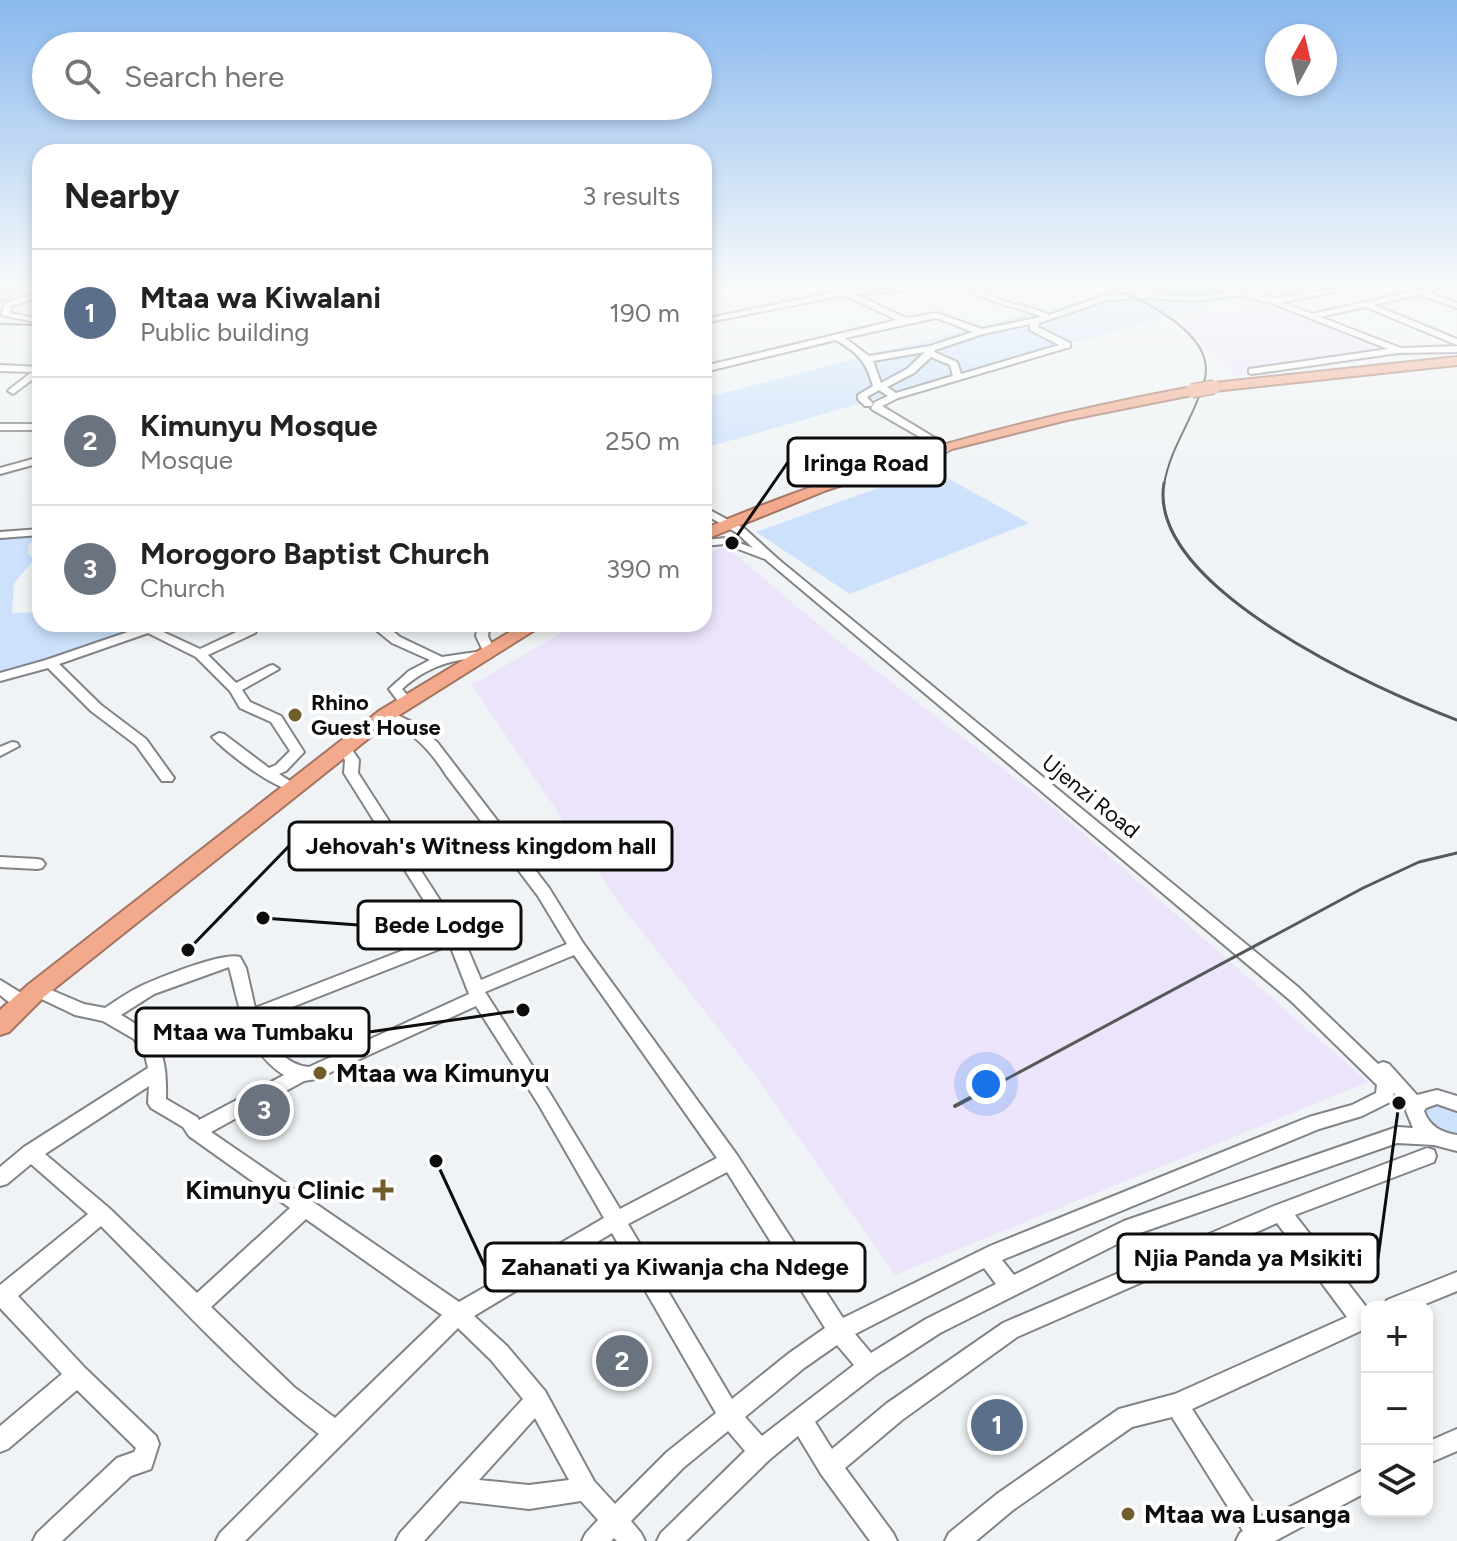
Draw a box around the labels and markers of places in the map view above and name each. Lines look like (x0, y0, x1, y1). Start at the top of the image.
callout: Iringa Road (788, 438, 945, 486)
place label: Rhino Guest House (311, 689, 441, 741)
marker: Rhino Guest House (286, 706, 304, 724)
callout: Jehovah's Witness kingdom hall (289, 822, 672, 870)
callout: Bede Lodge (358, 901, 521, 949)
callout: Mtaa wa Tumbaku (136, 1008, 369, 1056)
place label: Mtaa wa Kimunyu (336, 1057, 549, 1089)
marker: Mtaa wa Kimunyu (311, 1064, 329, 1082)
pin: 3 (238, 1080, 290, 1140)
place label: Kimunyu Clinic (185, 1174, 365, 1206)
marker: Kimunyu Clinic (372, 1179, 394, 1201)
callout: Njia Panda ya Msikiti (1118, 1234, 1378, 1282)
callout: Zahanati ya Kiwanja cha Ndege (485, 1243, 865, 1291)
pin: 2 (596, 1331, 648, 1391)
pin: 1 (971, 1395, 1023, 1455)
place label: Mtaa wa Lusanga (1144, 1498, 1351, 1530)
marker: Mtaa wa Lusanga (1119, 1505, 1137, 1523)

